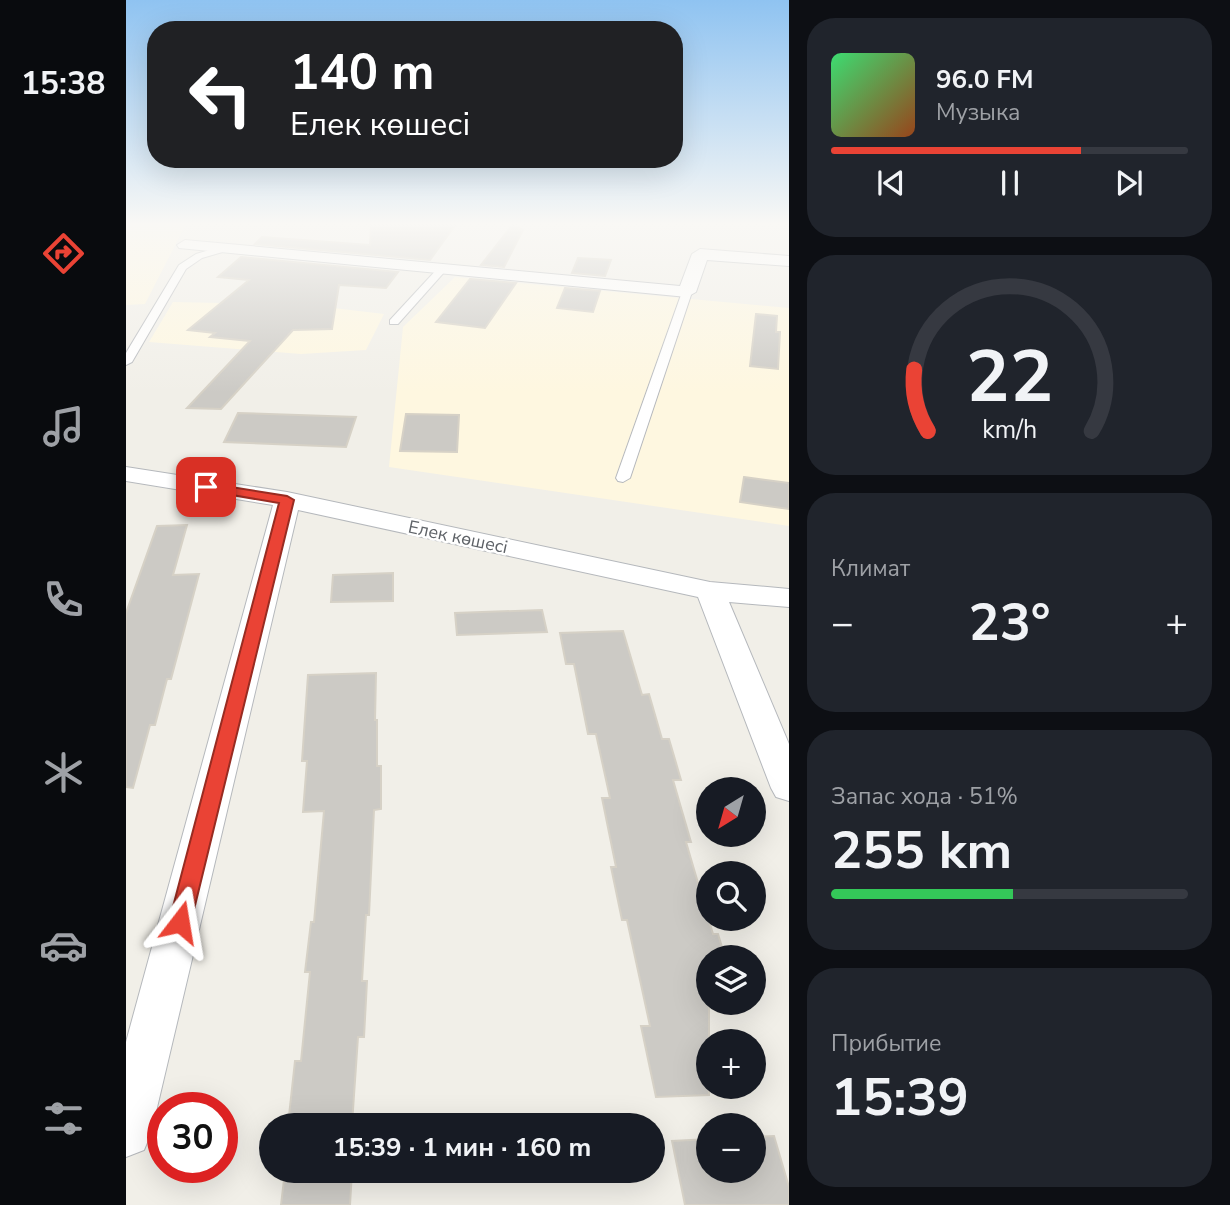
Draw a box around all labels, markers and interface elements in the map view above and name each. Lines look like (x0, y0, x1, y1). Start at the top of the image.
text: 140 m (290, 39, 434, 106)
icon: left (175, 49, 266, 140)
text: 15:38 (21, 62, 105, 105)
text: 96.0 FM (936, 62, 1033, 97)
text: Музыка (936, 97, 1020, 128)
text: Елек көшесі (290, 103, 470, 146)
icon: previous (872, 164, 910, 202)
icon: pause (991, 164, 1029, 202)
icon: next (1110, 164, 1148, 202)
icon: directions (39, 229, 88, 278)
text: 22 (966, 328, 1053, 428)
icon: music (39, 402, 88, 451)
text: km/h (982, 413, 1037, 447)
pin (176, 457, 236, 517)
icon: arrive (187, 468, 225, 506)
street label: Елек көшесі (406, 515, 510, 559)
text: Климат (831, 553, 910, 584)
icon: phone (39, 575, 88, 624)
text: 23° (968, 587, 1051, 658)
text: − (831, 598, 854, 649)
text: + (1165, 598, 1188, 649)
icon: climate (39, 748, 88, 797)
north arrow (696, 777, 766, 847)
map controls (696, 777, 766, 1183)
text: Запас хода · 51% (831, 781, 1018, 812)
text: 255 km (831, 815, 1012, 886)
button: search (696, 861, 766, 931)
position arrow (143, 885, 217, 959)
icon: car (39, 921, 88, 970)
button: layers (696, 945, 766, 1015)
text: Прибытие (831, 1028, 941, 1059)
button: + (696, 1029, 766, 1099)
text: 15:39 (831, 1062, 969, 1133)
speed limit sign: 30 (147, 1092, 238, 1183)
icon: filters (39, 1094, 88, 1143)
button: − (696, 1113, 766, 1183)
text: 15:39 · 1 мин · 160 m (333, 1130, 591, 1165)

